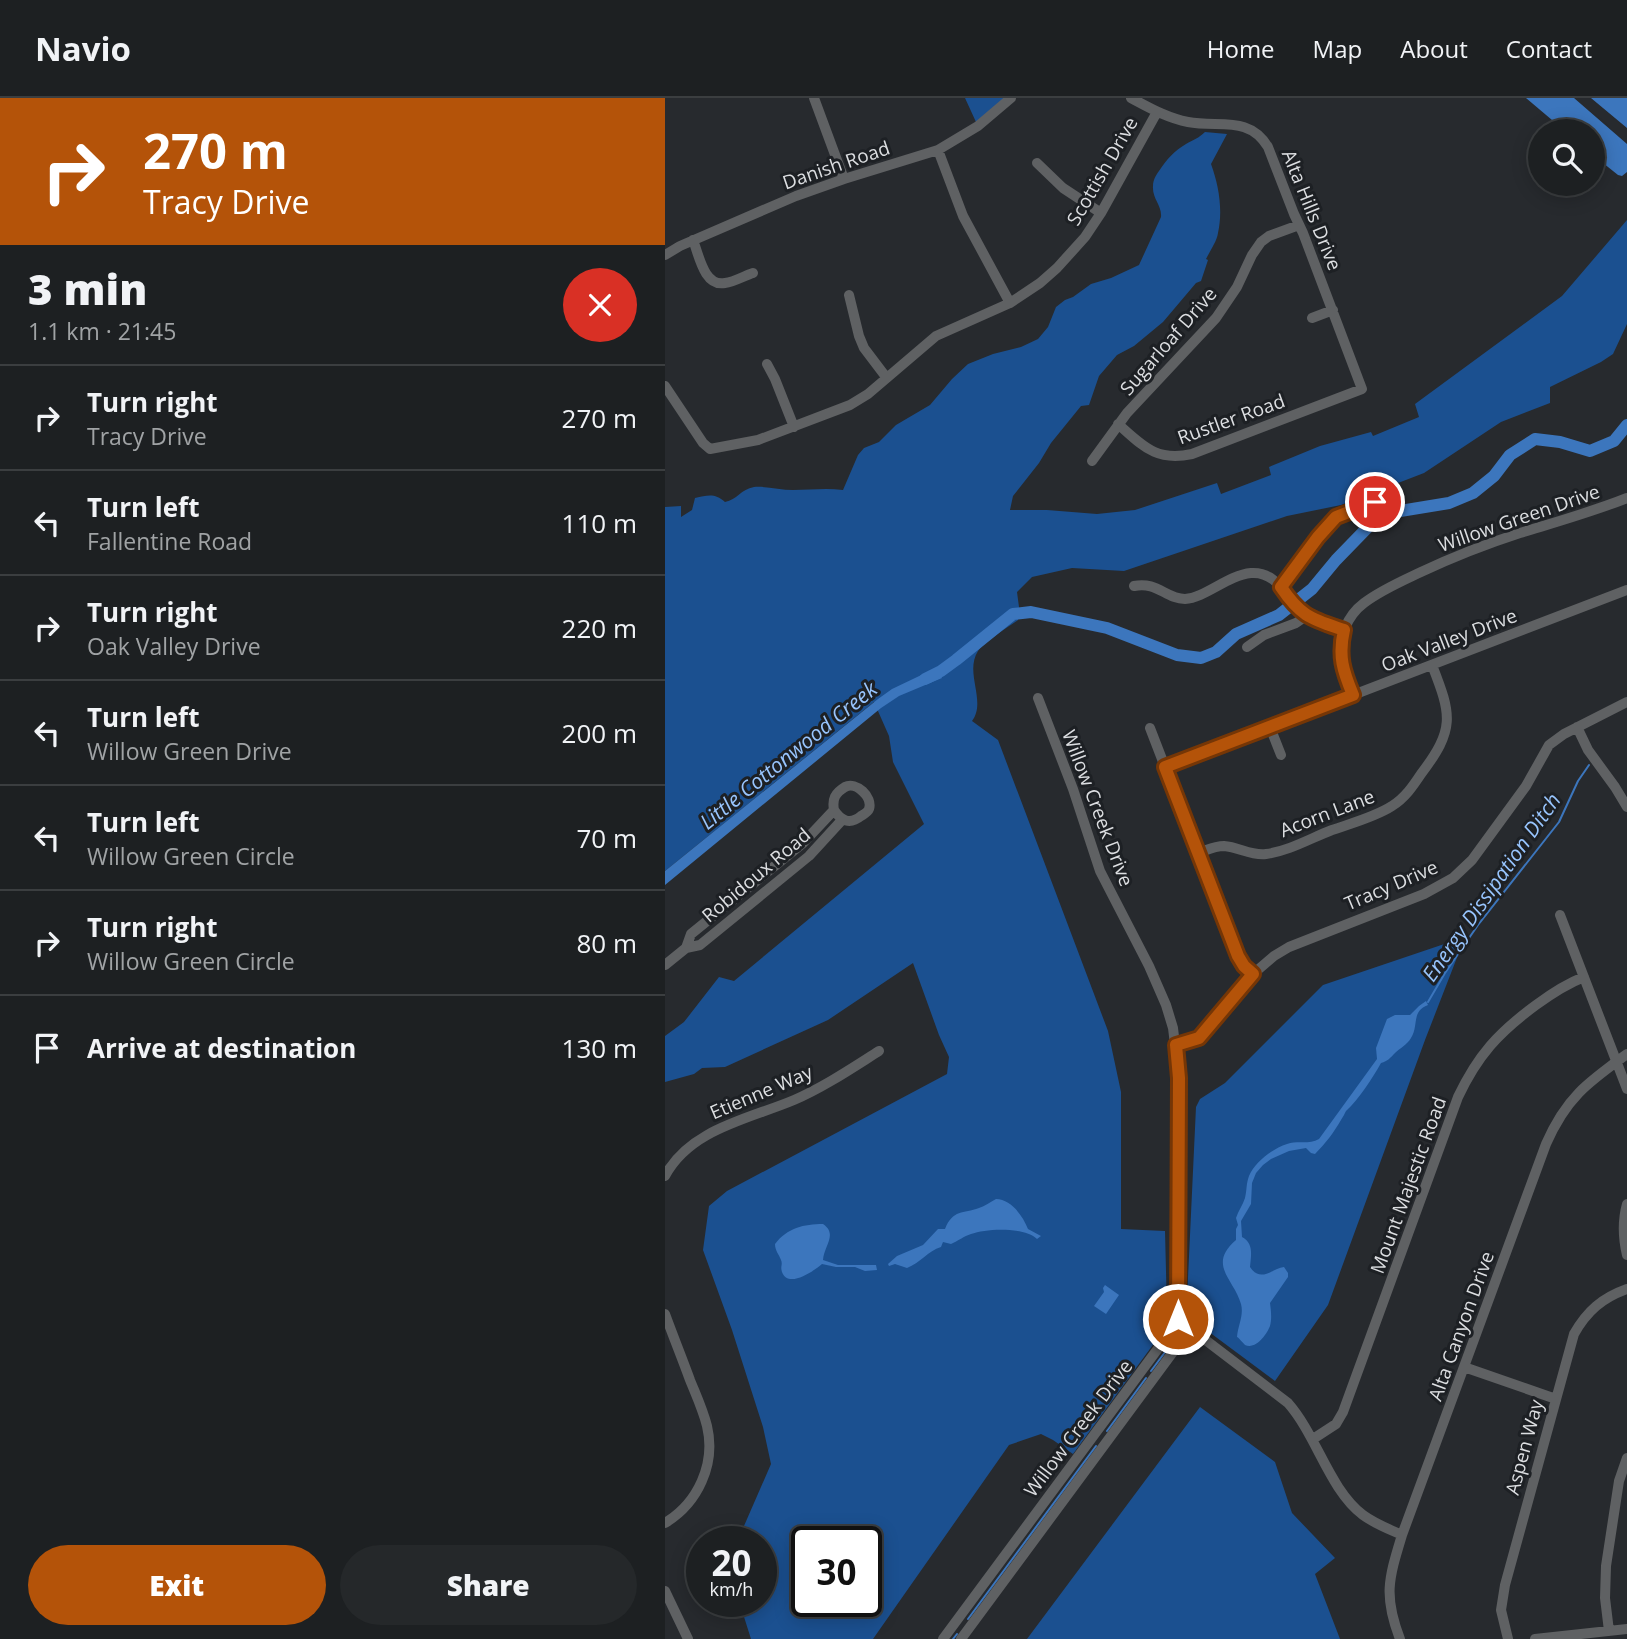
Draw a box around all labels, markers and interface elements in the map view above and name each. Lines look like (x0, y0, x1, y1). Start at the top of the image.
text: Navio (35, 26, 131, 71)
text: Home (1207, 32, 1275, 65)
text: Map (1313, 32, 1362, 65)
text: About (1400, 32, 1468, 65)
text: Contact (1506, 32, 1592, 65)
street label: Scottish Drive (1060, 112, 1144, 230)
text: 270 m (143, 117, 288, 183)
map controls (1528, 119, 1605, 196)
button: search (1528, 119, 1605, 196)
icon: right (28, 126, 119, 217)
street label: Danish Road (779, 135, 893, 195)
street label: Alta Hills Drive (1276, 146, 1348, 274)
text: Tracy Drive (143, 180, 309, 223)
text: 3 min (28, 260, 147, 317)
button: close (563, 268, 637, 342)
street label: Sugarloaf Drive (1114, 281, 1222, 401)
text: 1.1 km · 21:45 (28, 315, 176, 347)
text: Turn right (87, 384, 218, 420)
street label: Rustler Road (1174, 388, 1288, 450)
icon: right (28, 399, 66, 437)
text: 270 m (562, 400, 637, 436)
text: Tracy Drive (87, 420, 207, 452)
pin (1345, 472, 1405, 532)
street label: Willow Green Drive (1435, 478, 1603, 558)
icon: arrive (1356, 483, 1394, 521)
text: Turn left (87, 489, 199, 525)
icon: left (28, 504, 66, 542)
text: 110 m (562, 505, 637, 541)
text: Fallentine Road (87, 525, 252, 557)
text: Turn right (87, 594, 218, 630)
street label: Oak Valley Drive (1377, 602, 1521, 678)
icon: right (28, 609, 66, 647)
text: 220 m (562, 610, 637, 646)
text: Oak Valley Drive (87, 630, 261, 662)
water label: Little Cottonwood Creek (694, 674, 883, 835)
text: Turn left (87, 699, 199, 735)
icon: left (28, 714, 66, 752)
text: 200 m (562, 715, 637, 751)
street label: Willow Creek Drive (1056, 726, 1140, 890)
text: Willow Green Drive (87, 735, 292, 767)
street label: Acorn Lane (1276, 783, 1378, 843)
water label: Energy Dissipation Ditch (1415, 787, 1567, 987)
text: Turn left (87, 804, 199, 840)
icon: left (28, 819, 66, 857)
text: 70 m (576, 820, 637, 856)
street label: Robidoux Road (696, 822, 816, 928)
text: Willow Green Circle (87, 840, 295, 872)
street label: Tracy Drive (1340, 854, 1442, 916)
text: Turn right (87, 909, 218, 945)
icon: right (28, 924, 66, 962)
text: 80 m (576, 925, 637, 961)
text: Willow Green Circle (87, 945, 295, 977)
icon: arrive (28, 1029, 66, 1067)
text: Arrive at destination (87, 1030, 356, 1066)
text: 130 m (562, 1030, 637, 1066)
street label: Etienne Way (706, 1058, 817, 1125)
street label: Mount Majestic Road (1364, 1093, 1452, 1277)
street label: Alta Canyon Drive (1422, 1248, 1500, 1404)
position arrow (1141, 1282, 1215, 1356)
street label: Willow Creek Drive (1018, 1354, 1138, 1502)
street label: Aspen Way (1499, 1396, 1549, 1497)
speed limit sign: 30 (791, 1526, 882, 1617)
text: 20 (711, 1539, 752, 1586)
button: Exit (28, 1545, 326, 1625)
button: Share (340, 1545, 637, 1625)
text: km/h (710, 1577, 753, 1601)

